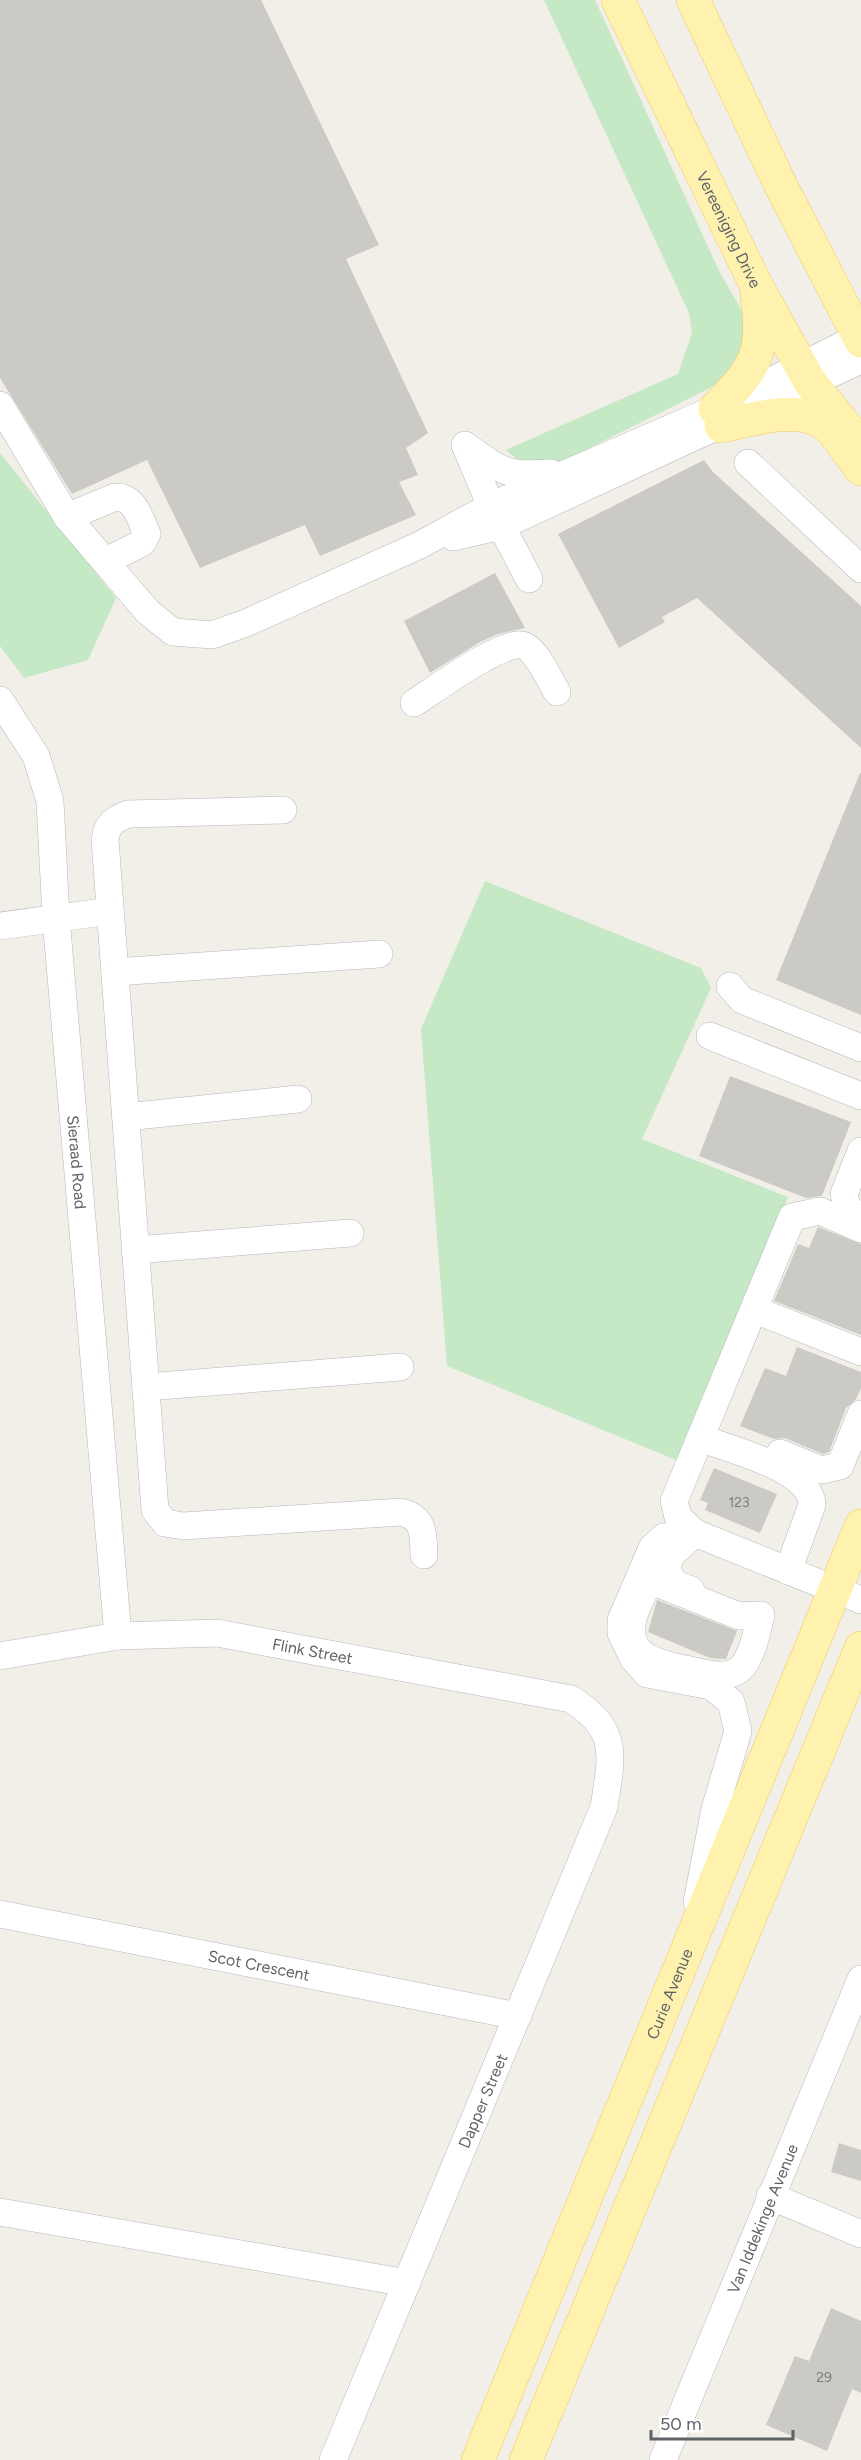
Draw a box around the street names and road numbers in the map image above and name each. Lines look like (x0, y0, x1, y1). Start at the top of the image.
street label: Vereeniging Drive (693, 168, 766, 291)
street label: Sieraad Road (64, 1114, 91, 1210)
street label: Flink Street (271, 1634, 354, 1668)
street label: Curie Avenue (642, 1945, 696, 2042)
street label: Scot Crescent (206, 1946, 312, 1984)
street label: Dapper Street (455, 2051, 511, 2151)
street label: Van Iddekinge Avenue (723, 2141, 802, 2296)

